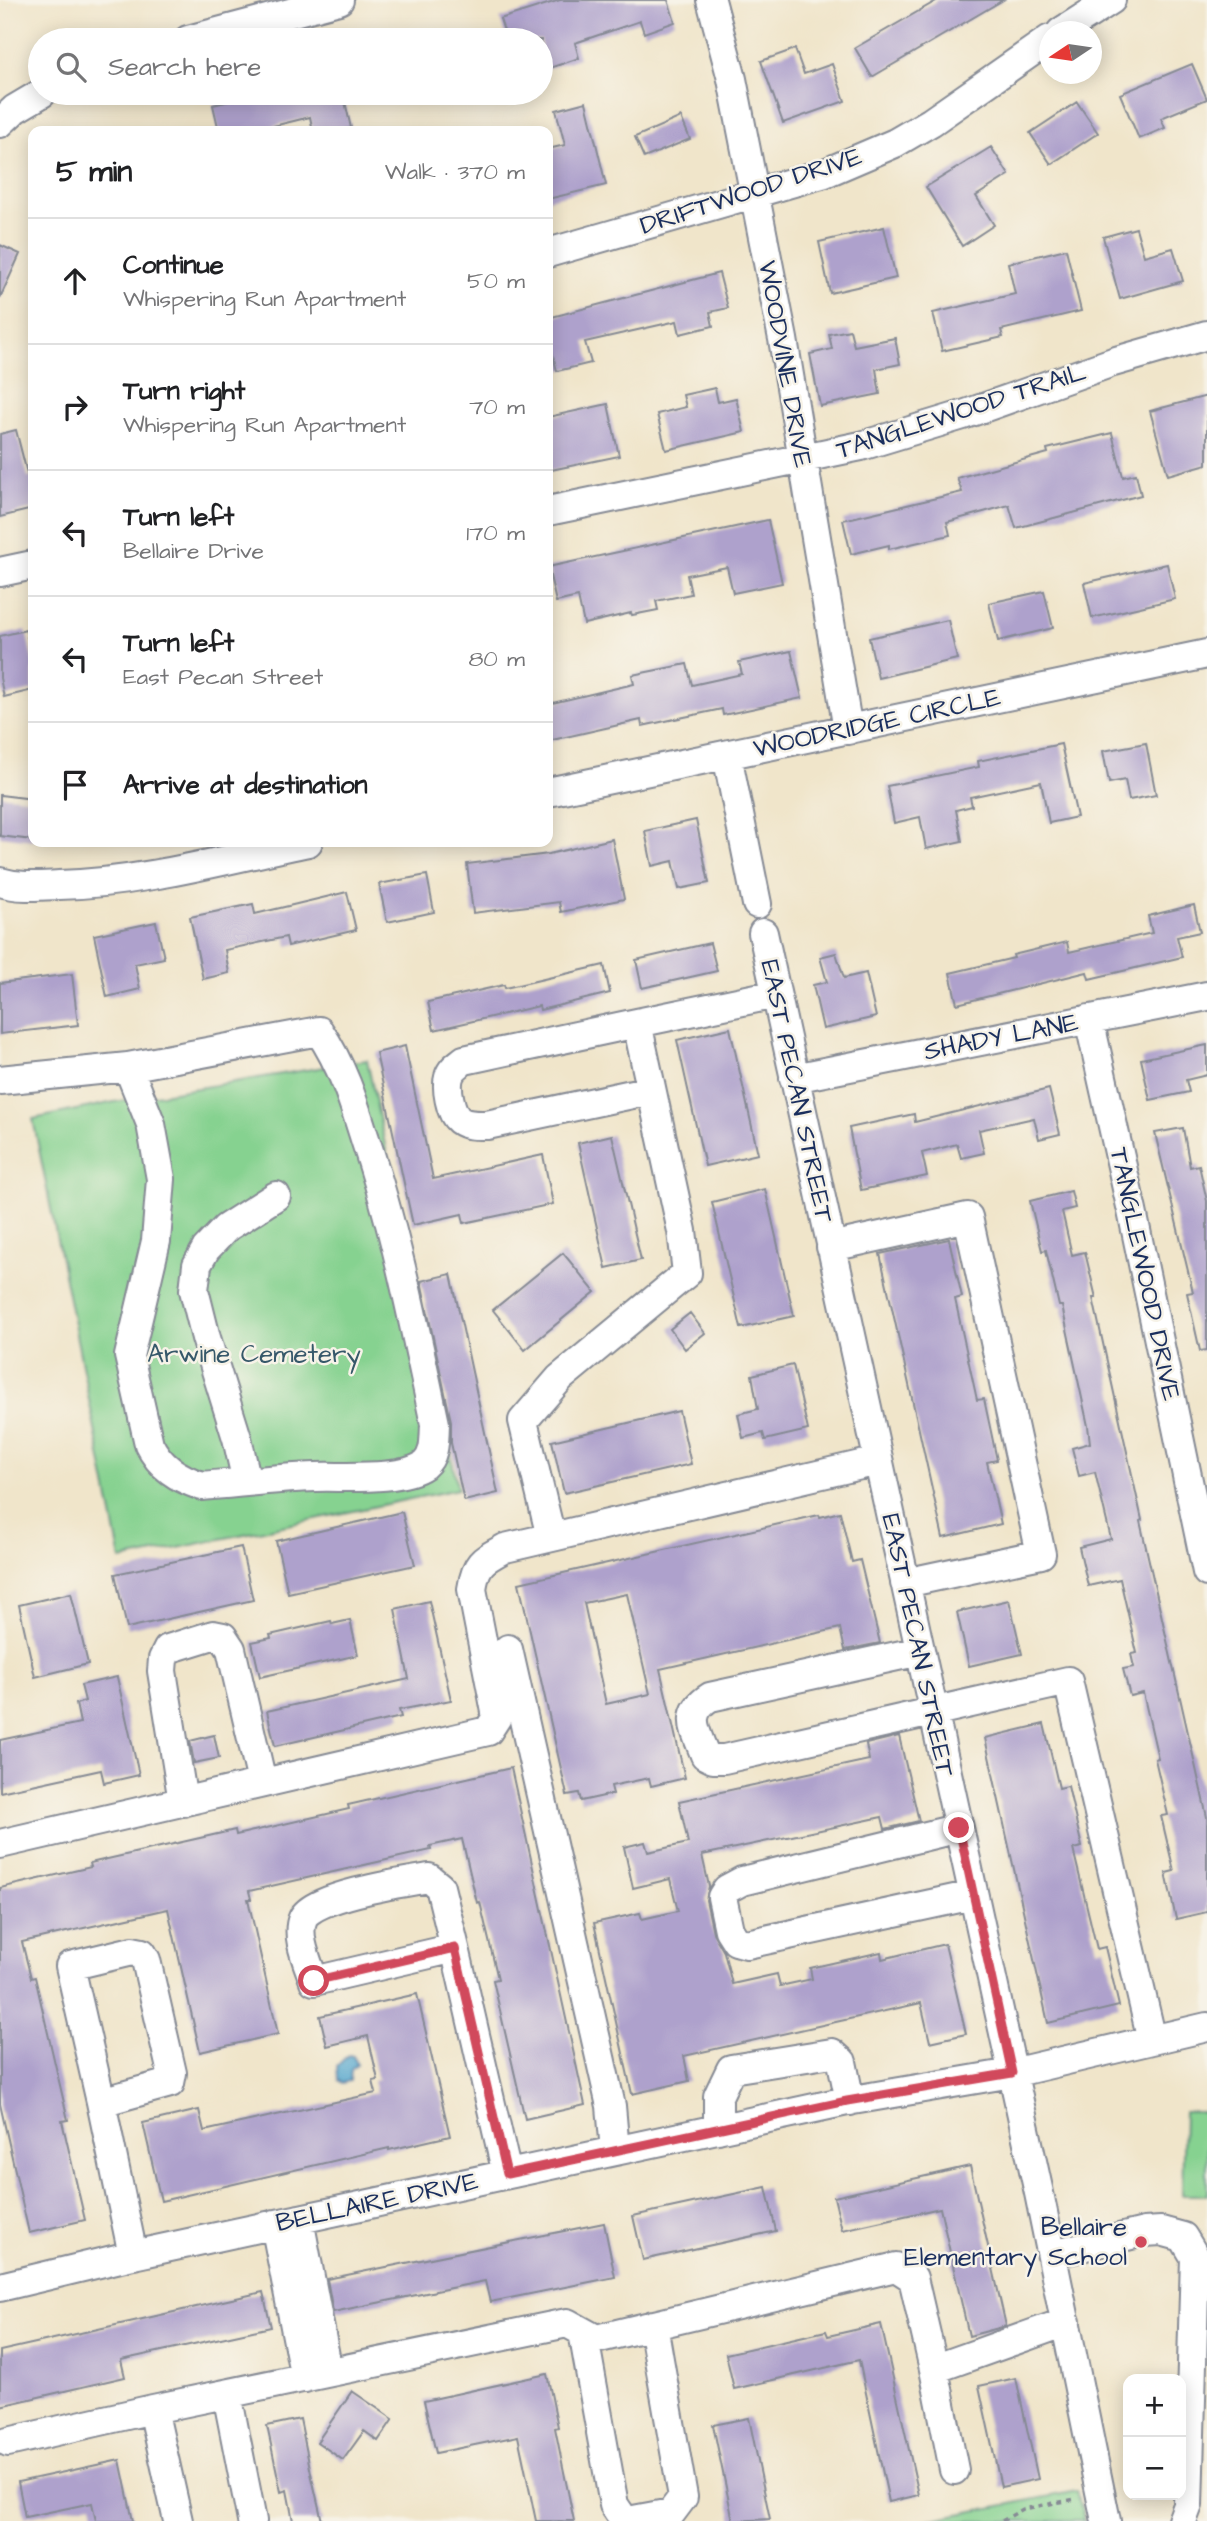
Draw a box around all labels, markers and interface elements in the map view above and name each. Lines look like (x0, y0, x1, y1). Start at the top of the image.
north arrow (1039, 21, 1102, 84)
search box (28, 28, 553, 105)
icon: search (52, 48, 90, 86)
text: Search here (108, 49, 261, 85)
street label: DRIFTWOOD DRIVE (636, 138, 866, 244)
text: 5 min (56, 151, 132, 193)
text: Walk · 370 m (385, 156, 525, 188)
text: Continue (123, 247, 224, 283)
street label: WOODVINE DRIVE (749, 258, 821, 470)
icon: ahead (56, 262, 94, 300)
text: 50 m (467, 265, 525, 297)
text: Whispering Run Apartment (123, 283, 406, 315)
street label: TANGLEWOOD TRAIL (832, 354, 1090, 468)
text: Turn right (123, 373, 245, 409)
icon: right (56, 388, 94, 426)
text: 70 m (469, 391, 525, 423)
text: Whispering Run Apartment (123, 409, 406, 441)
text: Turn left (123, 499, 234, 535)
icon: left (56, 514, 94, 552)
text: 170 m (466, 517, 525, 549)
text: Bellaire Drive (123, 535, 264, 567)
text: Turn left (123, 625, 234, 661)
icon: left (56, 640, 94, 678)
text: 80 m (468, 643, 525, 675)
text: East Pecan Street (123, 661, 323, 693)
street label: WOODRIDGE CIRCLE (750, 679, 1004, 767)
icon: arrive (56, 766, 94, 804)
text: Arrive at destination (123, 767, 368, 803)
street label: EAST PECAN STREET (752, 956, 843, 1226)
street label: SHADY LANE (921, 1004, 1081, 1070)
street label: TANGLEWOOD DRIVE (1101, 1144, 1189, 1404)
park label: Arwine Cemetery (147, 1336, 361, 1374)
street label: EAST PECAN STREET (873, 1510, 964, 1780)
route end (943, 1812, 974, 1843)
route start (298, 1965, 329, 1996)
street label: BELLAIRE DRIVE (273, 2163, 481, 2241)
place label: Bellaire Elementary School (904, 2209, 1127, 2277)
marker: Bellaire Elementary School (1133, 2234, 1149, 2250)
map controls (1123, 2374, 1186, 2500)
button: + (1123, 2374, 1186, 2437)
button: − (1123, 2437, 1186, 2500)

